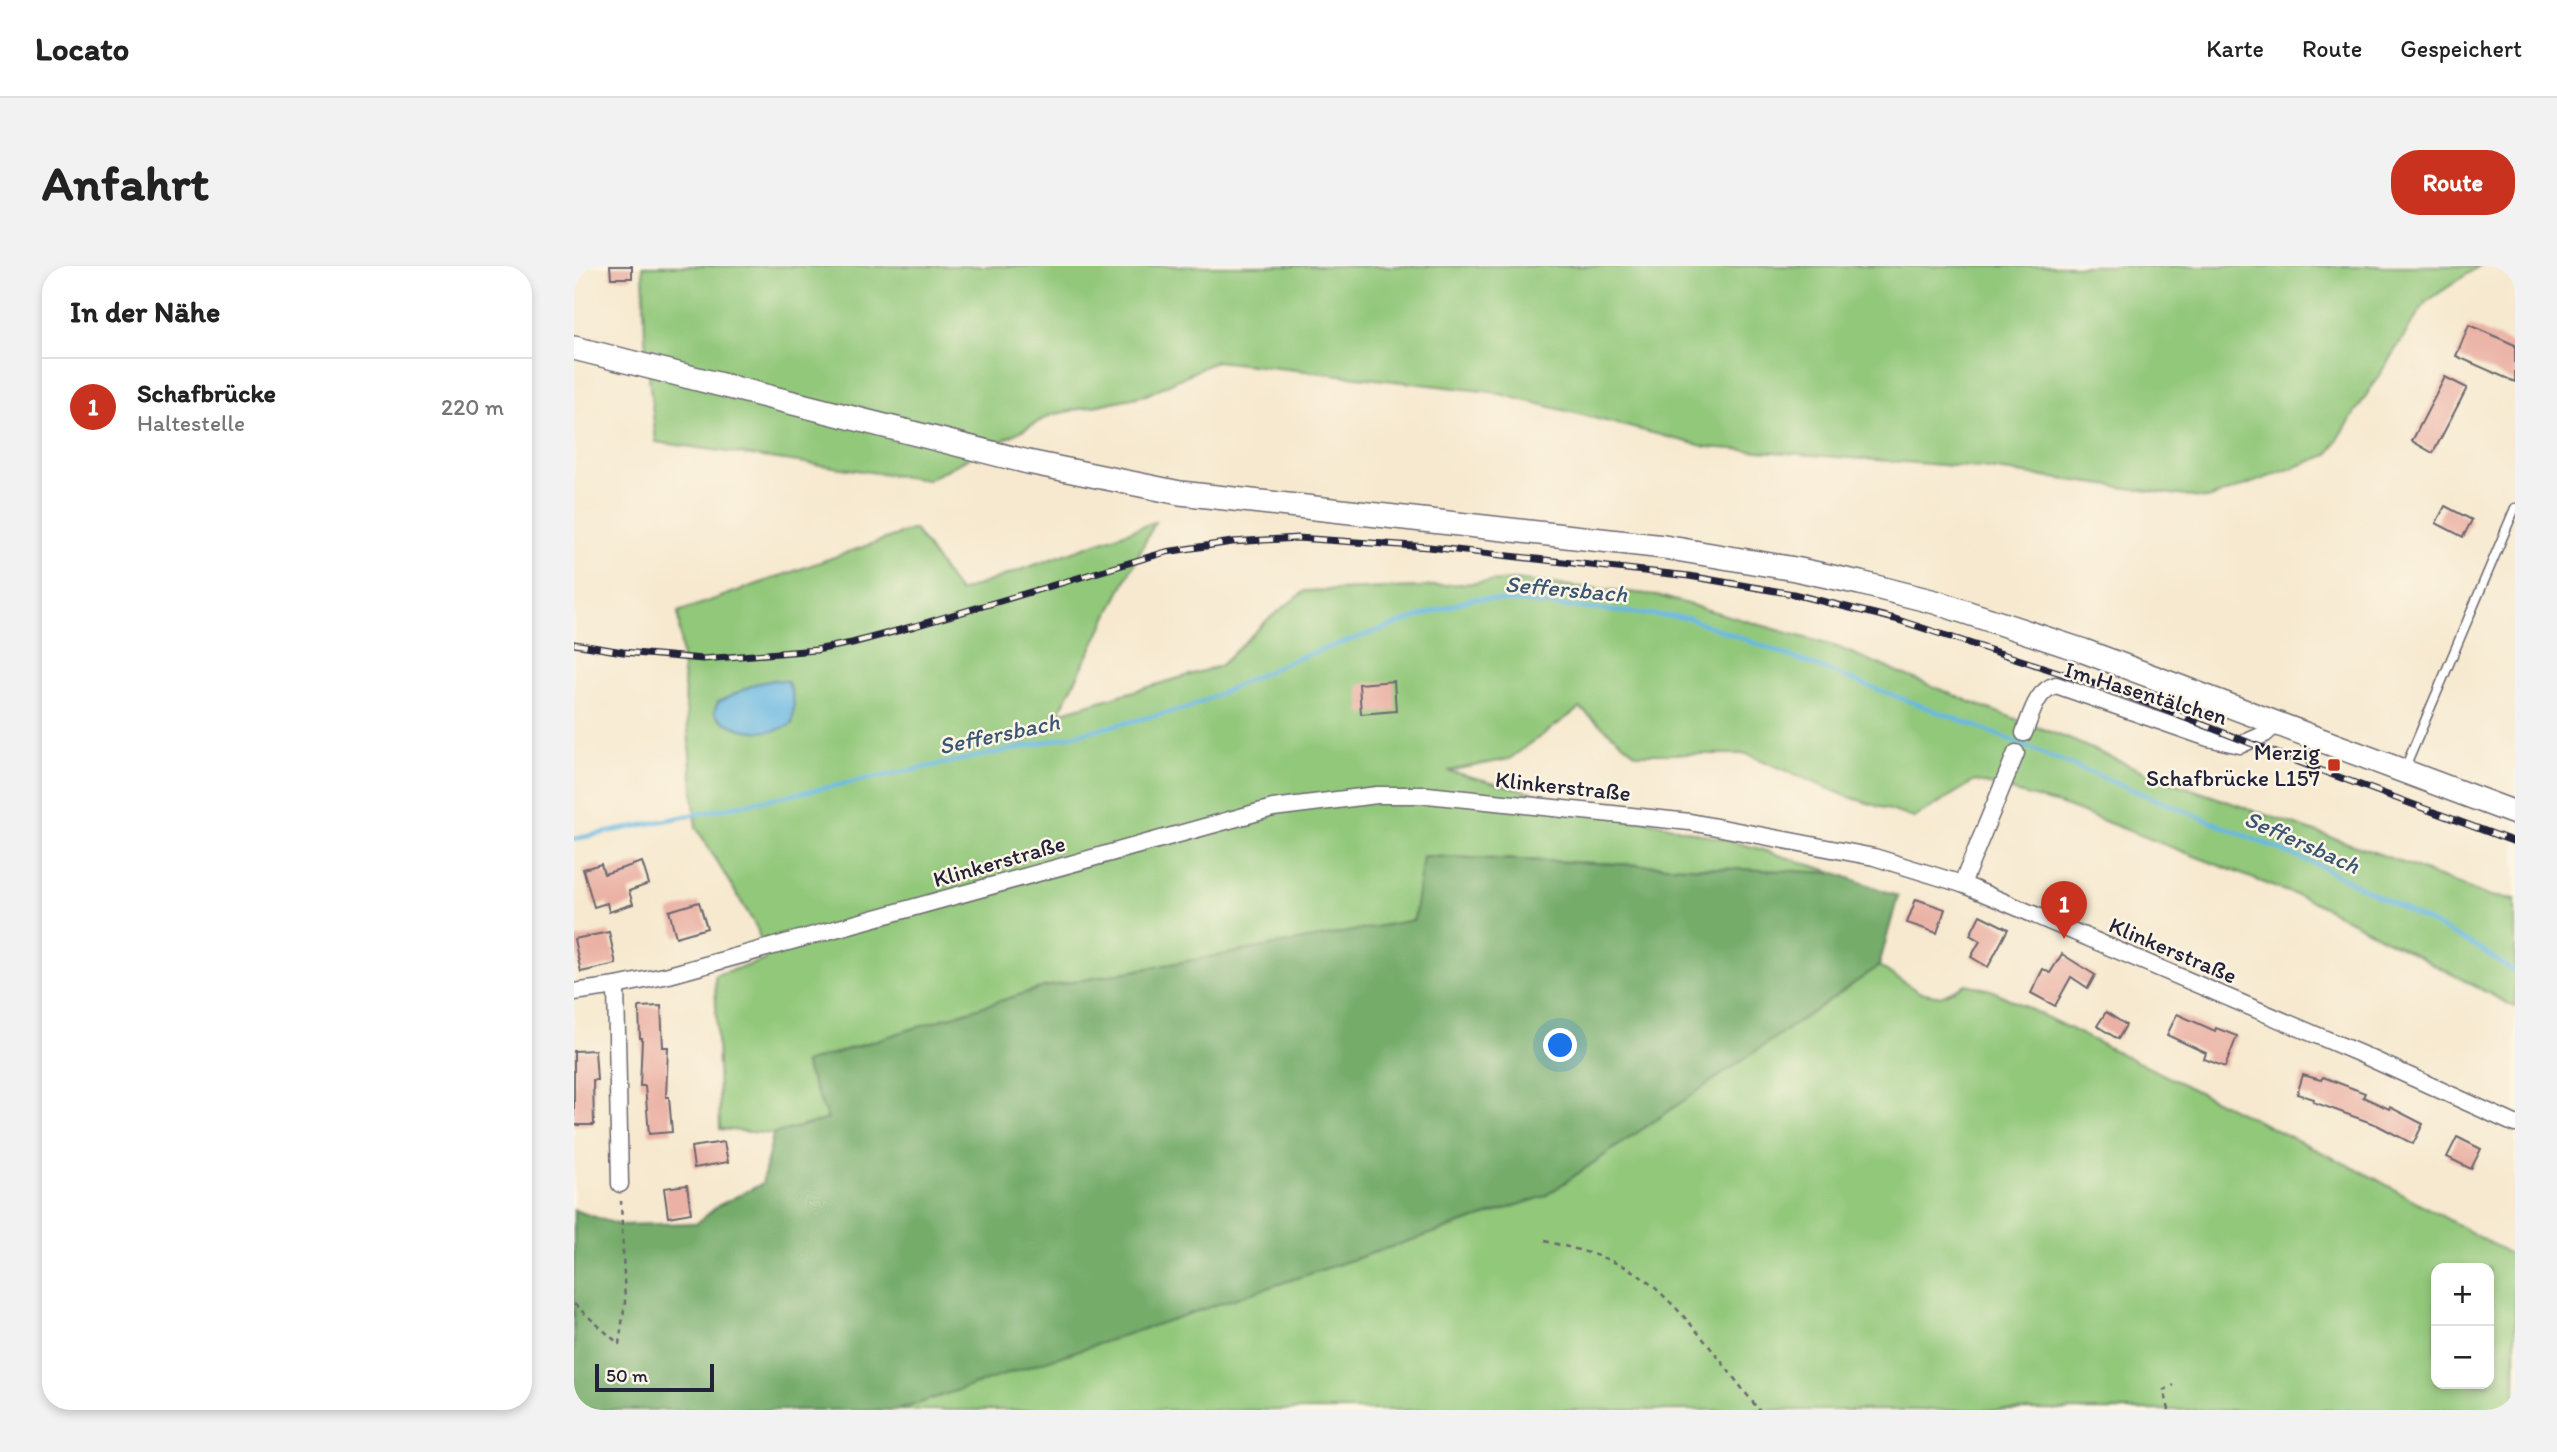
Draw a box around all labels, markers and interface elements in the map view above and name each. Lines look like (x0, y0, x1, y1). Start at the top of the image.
text: Locato (35, 29, 129, 68)
text: Karte (2206, 34, 2264, 63)
text: Route (2302, 34, 2362, 63)
text: Gespeichert (2400, 34, 2522, 63)
button: Route (2391, 150, 2515, 215)
text: Anfahrt (42, 153, 209, 212)
text: In der Nähe (70, 293, 220, 330)
text: Schafbrücke (137, 377, 276, 409)
text: 1 (88, 393, 98, 421)
text: 220 m (441, 393, 504, 421)
text: Haltestelle (137, 409, 245, 437)
water label: Seffersbach (1504, 569, 1629, 608)
street label: Im Hasentälchen (2061, 655, 2231, 731)
water label: Seffersbach (936, 706, 1063, 760)
place label: Merzig Schafbrücke L157 (2146, 738, 2320, 792)
marker: Merzig Schafbrücke L157 (2326, 757, 2342, 773)
street label: Klinkerstraße (1494, 765, 1632, 807)
water label: Seffersbach (2240, 803, 2365, 880)
street label: Klinkerstraße (930, 829, 1068, 893)
pin: 1 (2041, 881, 2087, 939)
street label: Klinkerstraße (2105, 910, 2241, 990)
your location (1543, 1028, 1577, 1062)
map controls (2431, 1263, 2494, 1389)
button: + (2431, 1263, 2494, 1326)
button: − (2431, 1326, 2494, 1389)
scale bar (595, 1361, 714, 1393)
text: 50 m (606, 1364, 648, 1387)

